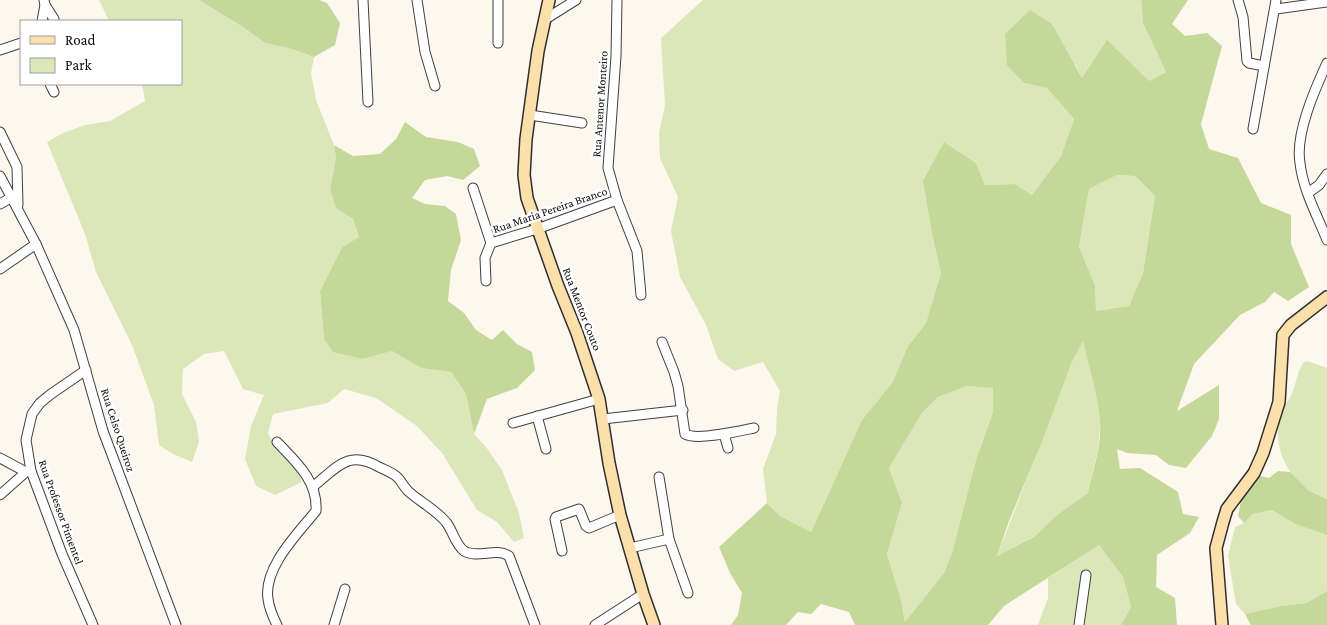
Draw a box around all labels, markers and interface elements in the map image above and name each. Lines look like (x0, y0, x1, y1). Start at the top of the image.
legend (20, 20, 182, 85)
text: Road (65, 32, 96, 48)
street label: Rua Antenor Monteiro (589, 50, 611, 158)
text: Park (65, 57, 92, 73)
street label: Rua Maria Pereira Branco (491, 184, 609, 236)
street label: Rua Mentor Couto (560, 265, 604, 353)
street label: Rua Celso Queiroz (98, 387, 138, 473)
street label: Rua Professor Pimentel (36, 458, 86, 566)

